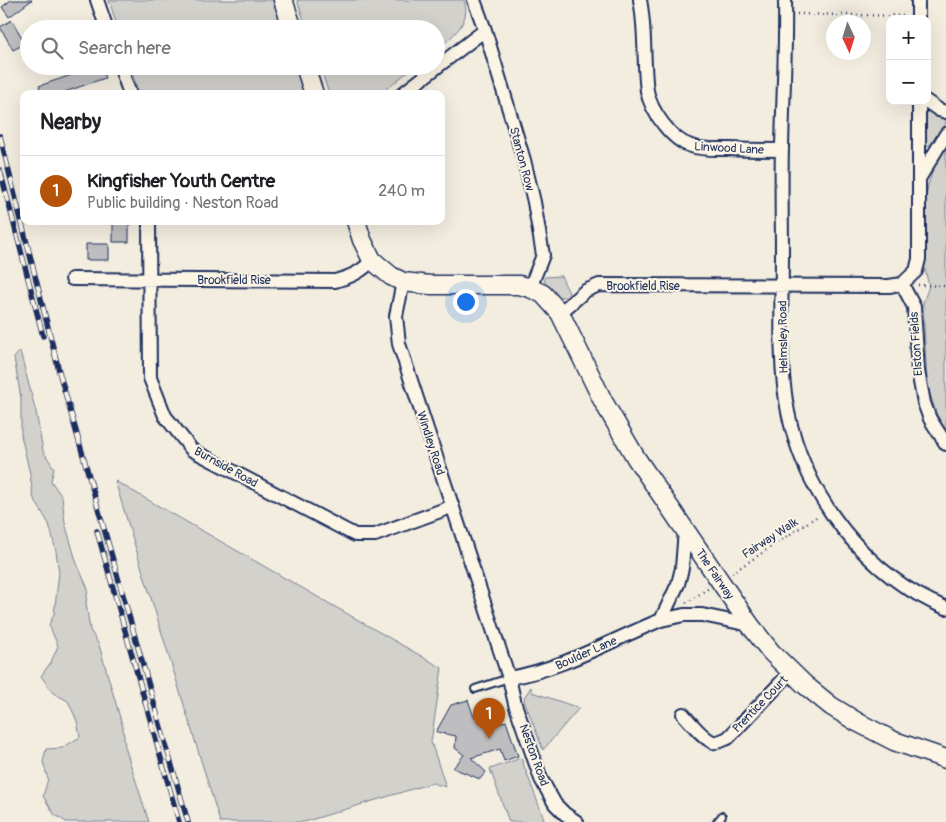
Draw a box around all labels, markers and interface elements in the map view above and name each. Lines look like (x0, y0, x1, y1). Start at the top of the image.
north arrow (826, 15, 871, 60)
map controls (886, 15, 931, 105)
button: + (886, 15, 931, 60)
search box (20, 20, 445, 75)
icon: search (38, 34, 66, 62)
text: Search here (78, 36, 171, 60)
button: − (886, 60, 931, 105)
text: Nearby (40, 109, 101, 136)
street label: Stanton Row (506, 125, 537, 193)
street label: Linwood Lane (694, 139, 764, 158)
text: Kingfisher Youth Centre (87, 169, 275, 193)
text: 1 (53, 181, 59, 201)
text: 240 m (378, 181, 425, 201)
text: Public building · Neston Road (87, 193, 279, 213)
street label: Brookfield Rise (197, 273, 271, 288)
street label: Brookfield Rise (606, 279, 680, 294)
your location (453, 289, 479, 315)
street label: Helmsley Road (775, 300, 792, 374)
street label: Elston Fields (907, 311, 926, 377)
street label: Windley Road (413, 409, 448, 477)
street label: Burnside Road (191, 444, 260, 491)
street label: Fairway Walk (740, 515, 801, 562)
street label: The Fairway (692, 546, 737, 603)
street label: Boulder Lane (553, 633, 619, 674)
street label: Prentice Court (729, 673, 791, 736)
pin: 1 (473, 698, 505, 739)
street label: Neston Road (515, 722, 552, 788)

